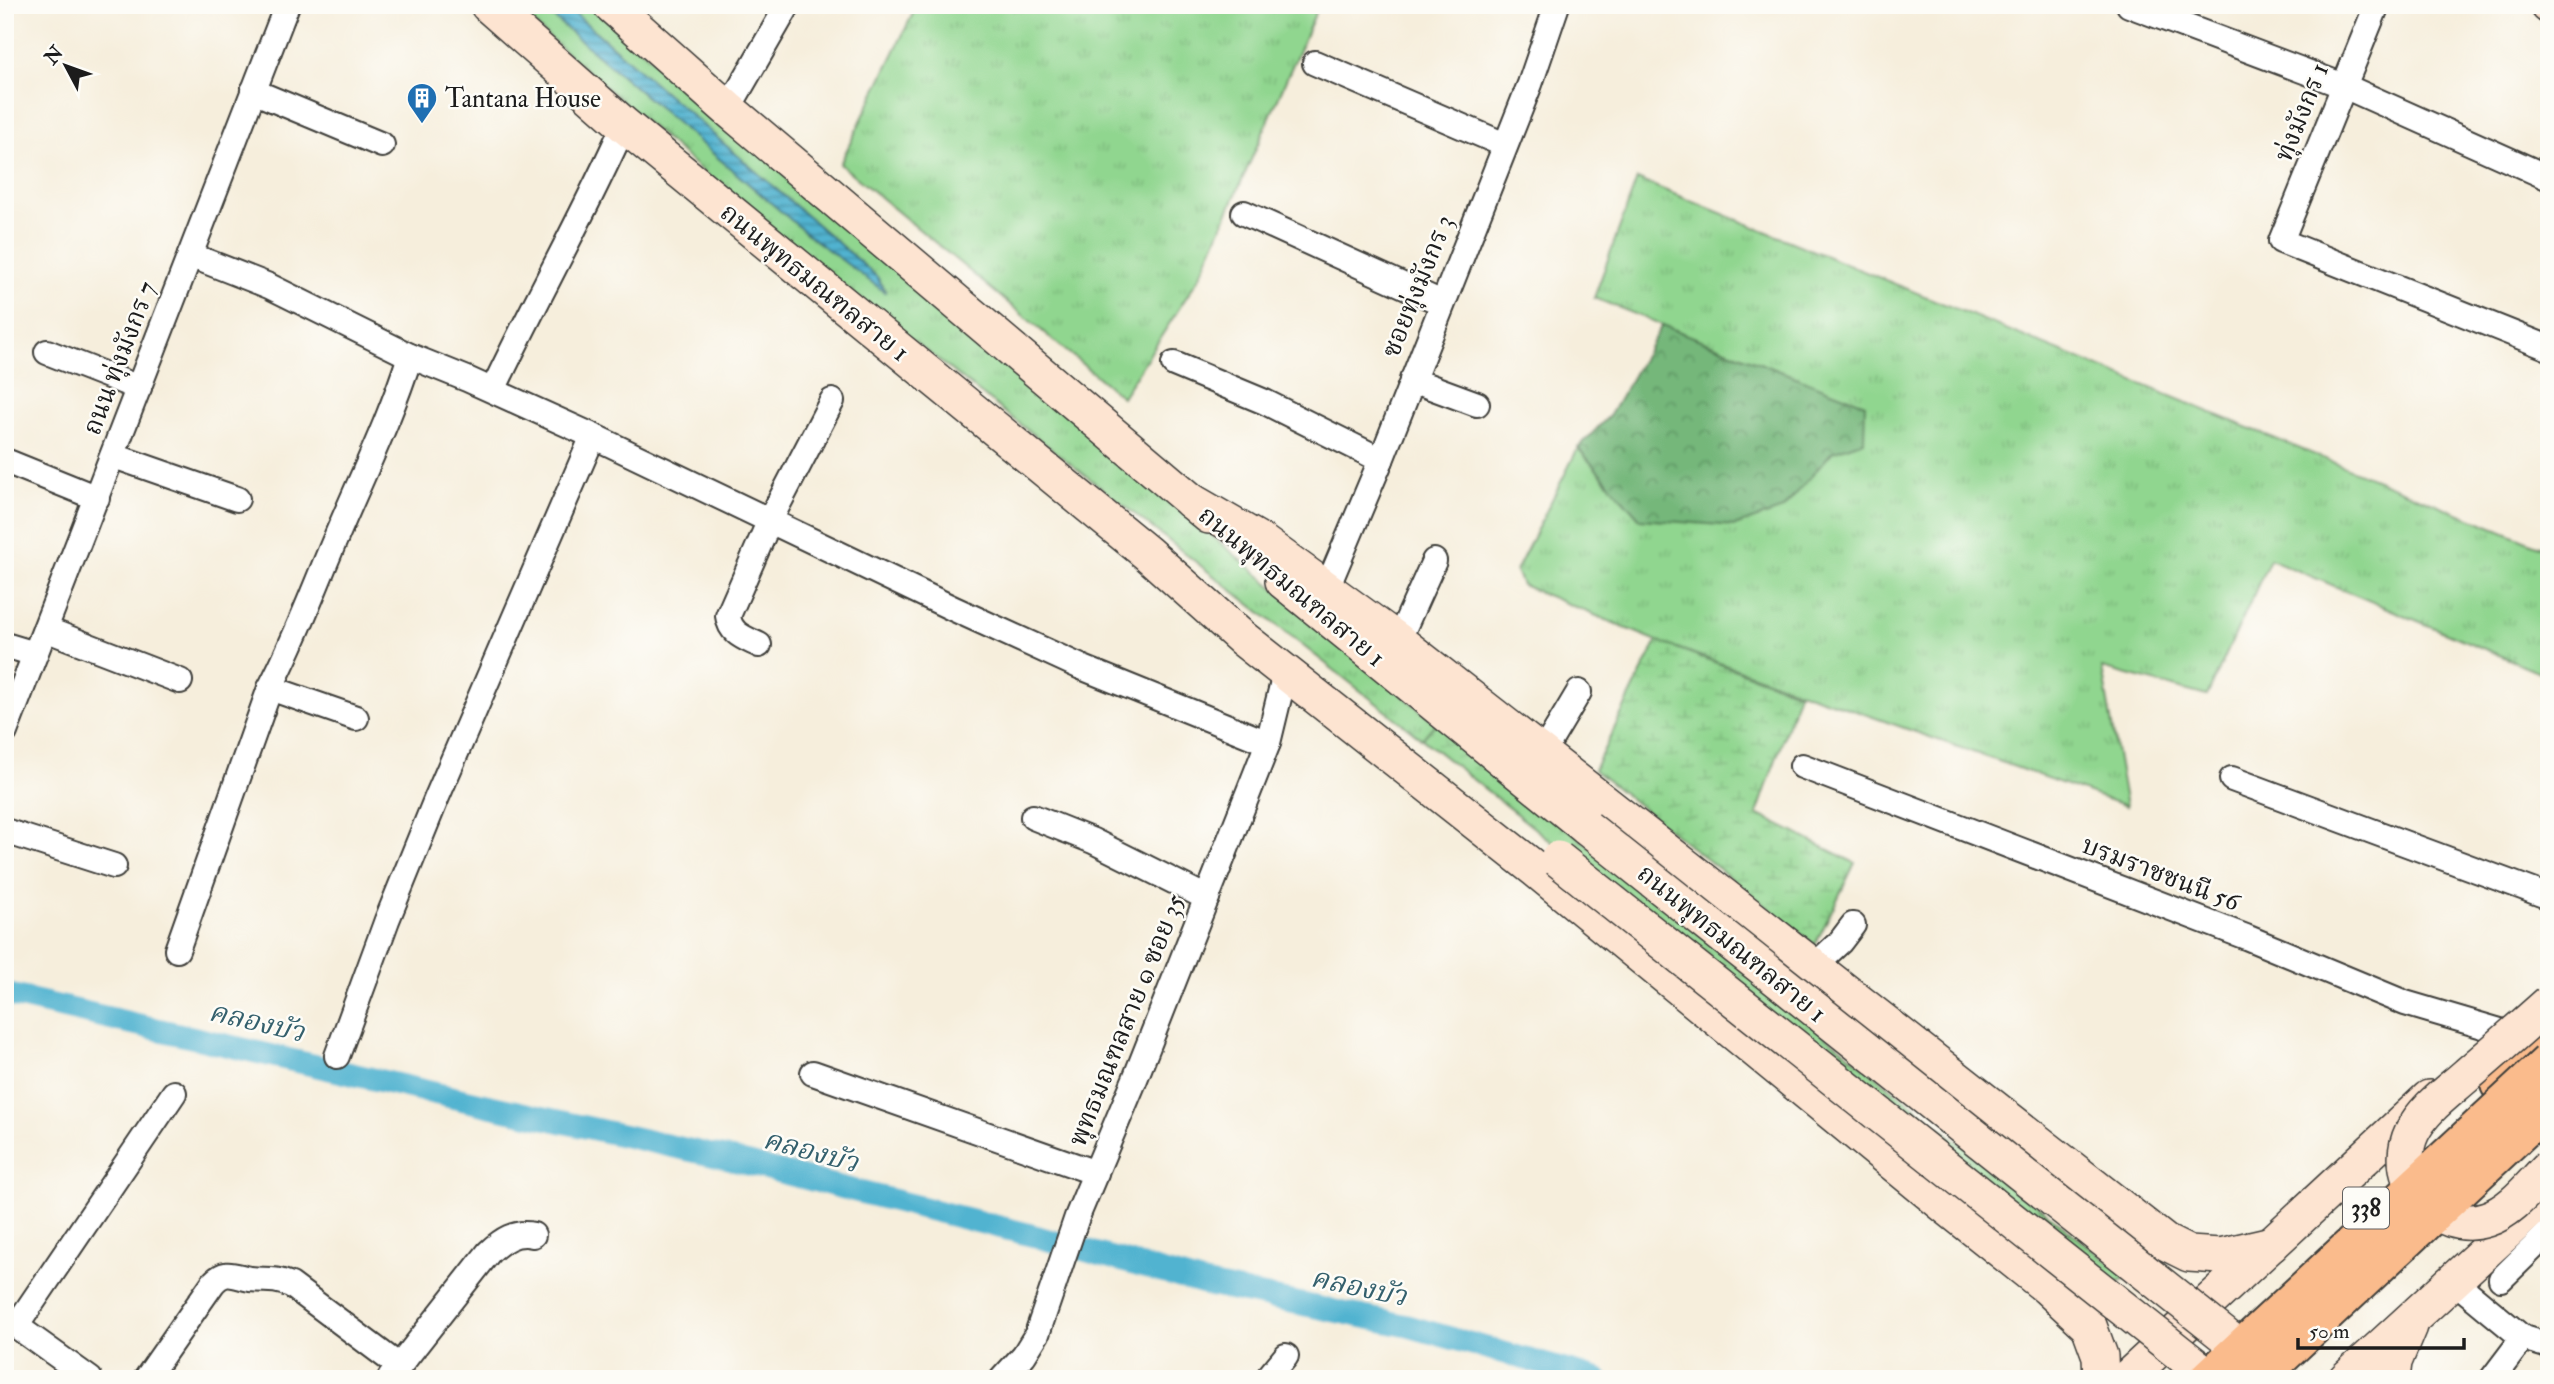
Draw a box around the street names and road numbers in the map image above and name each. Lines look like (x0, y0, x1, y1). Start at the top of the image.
street label: ทุ่งมังกร 1 (2268, 58, 2337, 167)
street label: ถนนพุทธมณฑลสาย 1 (713, 197, 915, 370)
street label: ซอยทุ่งมังกร 3 (1375, 211, 1462, 363)
street label: ถนน ทุ่งมังกร 7 (76, 277, 165, 440)
street label: ถนนพุทธมณฑลสาย 1 (1191, 499, 1391, 675)
street label: บรมราชชนนี 56 (2077, 829, 2246, 919)
street label: ถนนพุทธมณฑลสาย 1 (1630, 858, 1832, 1031)
street label: พุทธมณฑลสาย ๑ ซอย 35 (1062, 889, 1193, 1151)
road number: 338 (2343, 1188, 2389, 1228)

